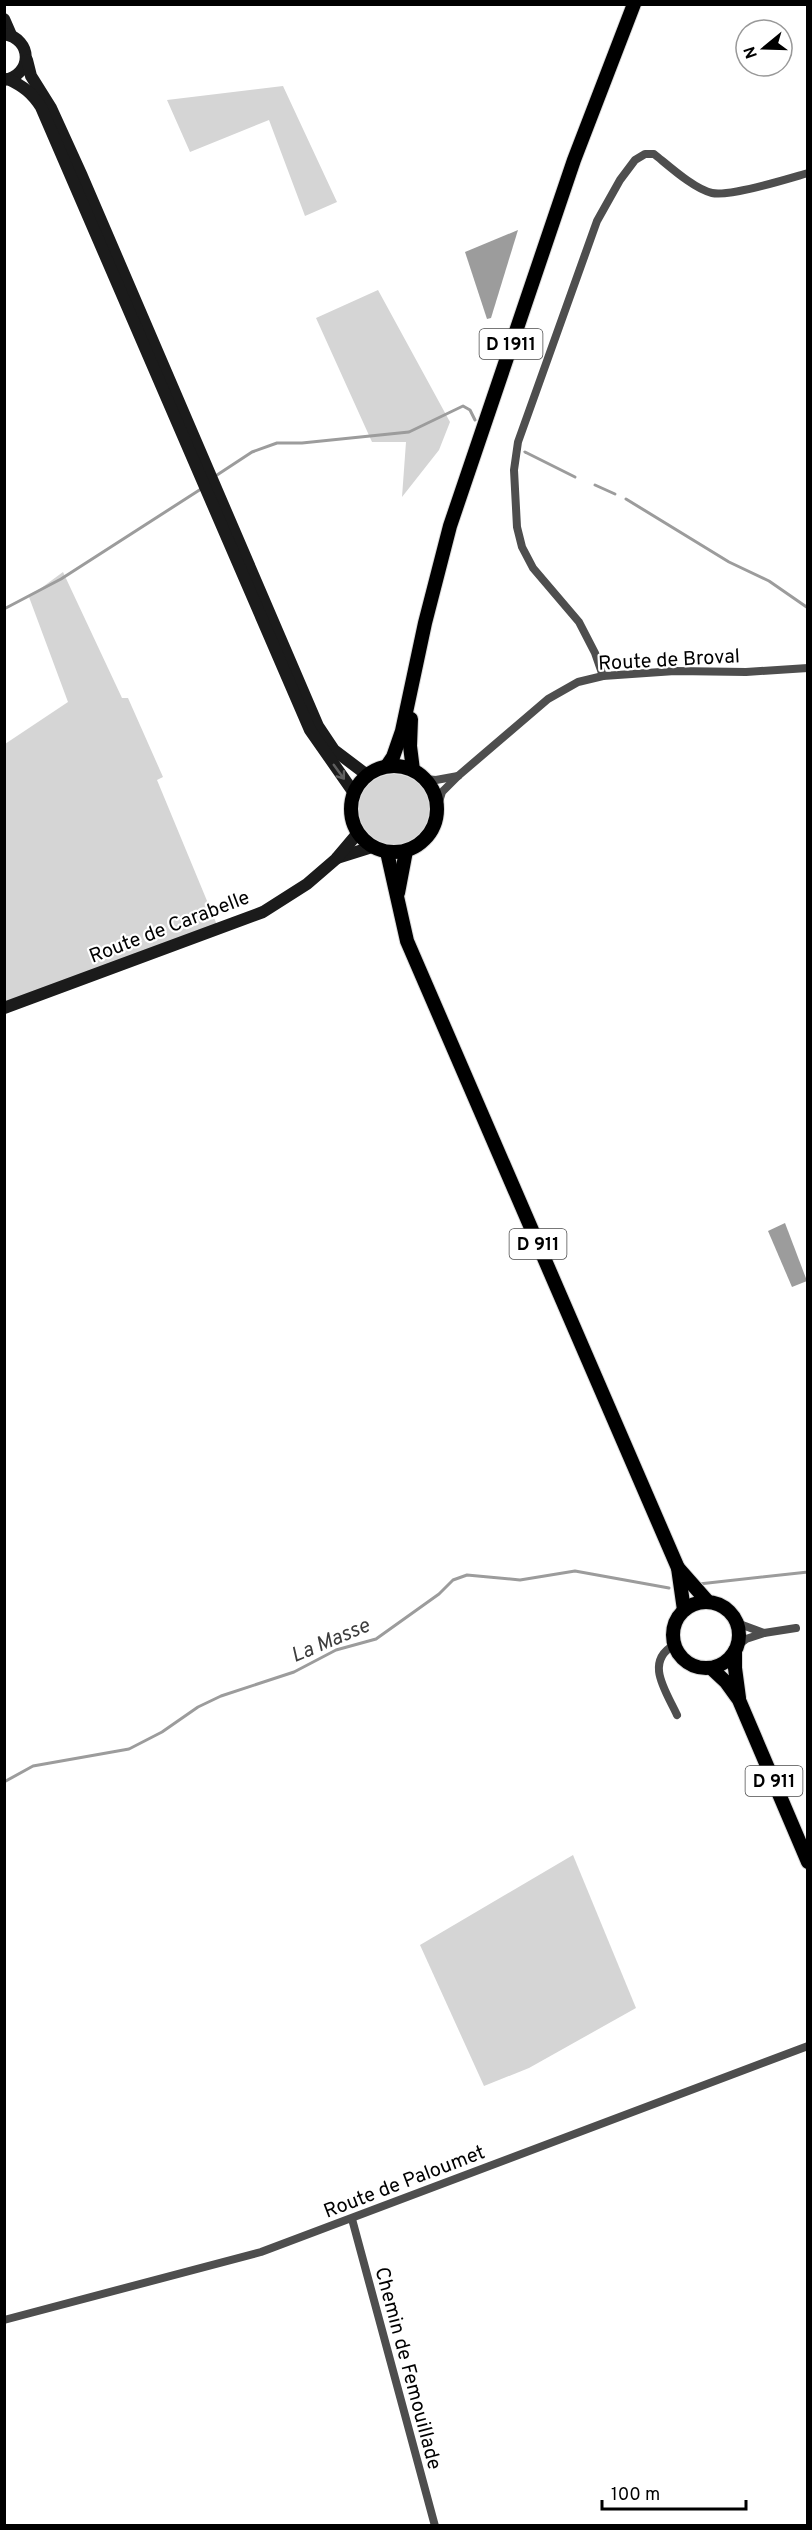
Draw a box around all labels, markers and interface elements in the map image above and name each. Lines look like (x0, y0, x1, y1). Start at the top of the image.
north arrow (734, 18, 794, 78)
text: N (740, 44, 763, 61)
road number: D 1911 (480, 329, 542, 359)
street label: Route de Broval (598, 644, 741, 678)
one-way arrow (333, 763, 345, 779)
street label: Route de Carabelle (86, 885, 254, 970)
road number: D 911 (510, 1229, 566, 1259)
water label: La Masse (287, 1612, 375, 1670)
road number: D 911 (746, 1766, 802, 1796)
street label: Route de Paloumet (320, 2140, 489, 2226)
street label: Chemin de Femouillade (367, 2264, 447, 2473)
scale bar (602, 2473, 746, 2511)
text: 100 m (611, 2484, 660, 2507)

